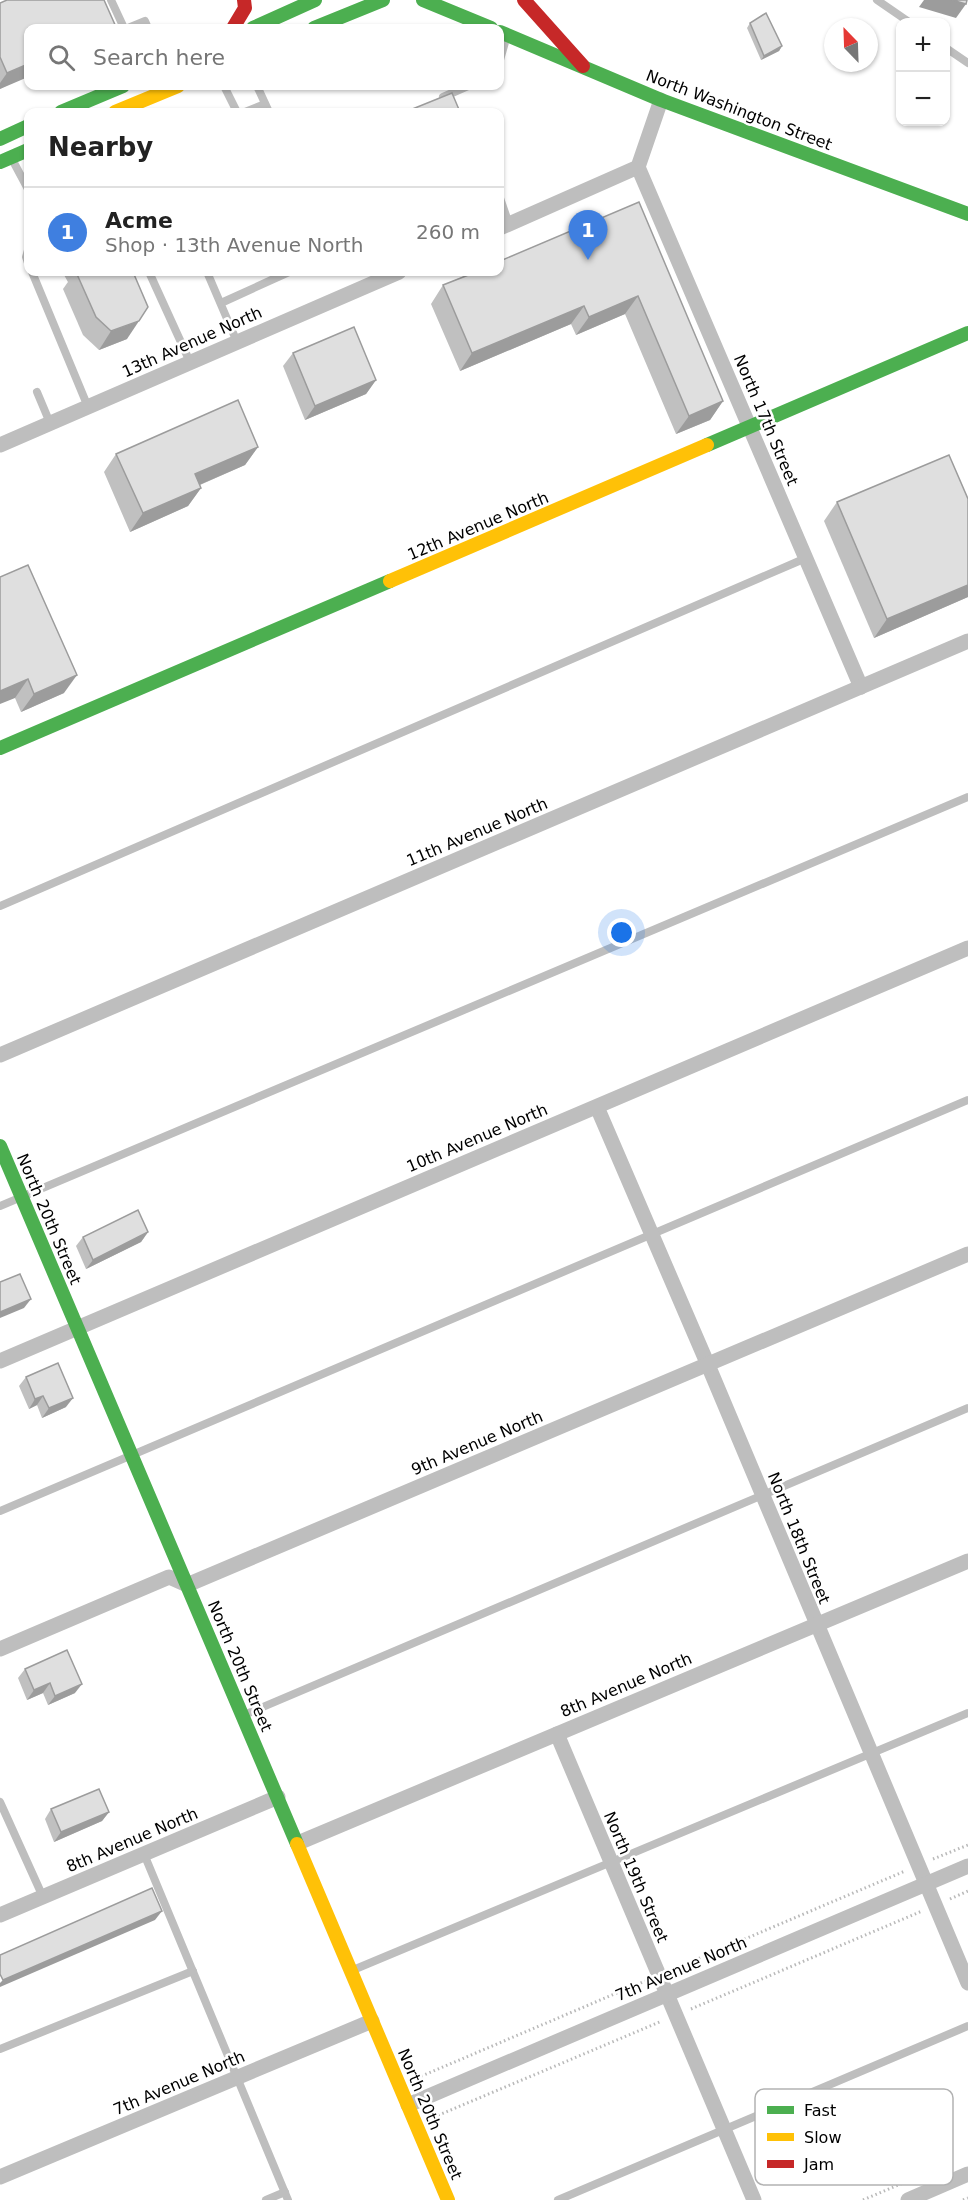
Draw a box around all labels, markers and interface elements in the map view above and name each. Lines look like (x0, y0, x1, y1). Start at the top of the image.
north arrow (824, 18, 878, 72)
map controls (896, 18, 950, 126)
button: + (896, 18, 950, 72)
search box (24, 24, 504, 90)
icon: search (45, 41, 78, 74)
text: Search here (93, 45, 225, 70)
street label: North Washington Street (643, 66, 835, 154)
button: − (896, 72, 950, 126)
text: Nearby (48, 132, 153, 162)
text: Acme (105, 208, 173, 233)
pin: 1 (568, 210, 608, 260)
text: 1 (61, 220, 74, 244)
text: 260 m (416, 220, 480, 244)
text: Shop · 13th Avenue North (105, 233, 363, 257)
street label: 13th Avenue North (119, 303, 265, 381)
street label: North 17th Street (730, 352, 802, 488)
street label: 12th Avenue North (405, 488, 551, 564)
street label: 11th Avenue North (404, 794, 550, 870)
your location (607, 918, 636, 947)
street label: 10th Avenue North (404, 1100, 550, 1176)
street label: North 20th Street (13, 1151, 85, 1287)
street label: 9th Avenue North (408, 1407, 546, 1479)
street label: North 18th Street (764, 1469, 834, 1607)
street label: North 20th Street (204, 1598, 276, 1734)
street label: 8th Avenue North (557, 1649, 695, 1721)
street label: 8th Avenue North (63, 1804, 201, 1876)
street label: North 19th Street (600, 1809, 672, 1945)
street label: 7th Avenue North (612, 1933, 750, 2005)
street label: North 20th Street (394, 2046, 466, 2182)
street label: 7th Avenue North (110, 2047, 248, 2119)
legend (755, 2089, 953, 2185)
text: Fast (804, 2101, 836, 2120)
text: Slow (804, 2128, 841, 2147)
text: Jam (803, 2155, 834, 2174)

